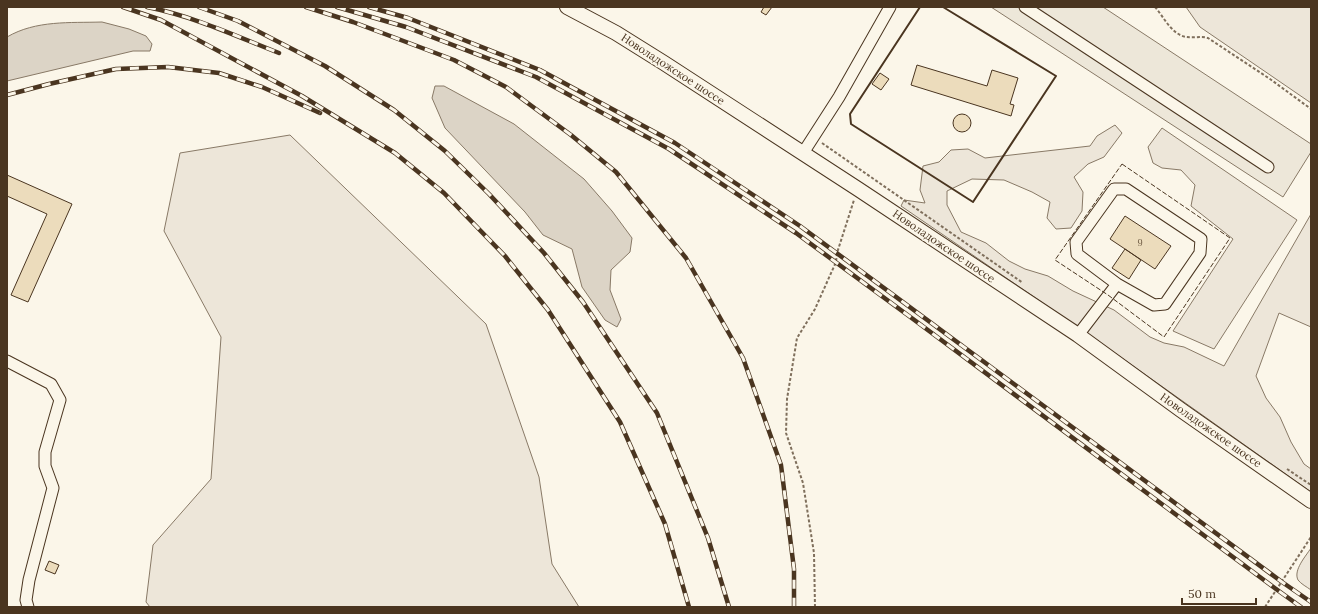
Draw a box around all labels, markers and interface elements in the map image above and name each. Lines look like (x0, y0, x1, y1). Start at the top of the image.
street label: Новоладожское шоссе (619, 30, 727, 108)
street label: Новоладожское шоссе (890, 206, 998, 286)
house number: 9 (1137, 237, 1143, 248)
street label: Новоладожское шоссе (1158, 390, 1264, 470)
scale bar (1182, 580, 1256, 606)
text: 50 m (1188, 586, 1216, 601)

